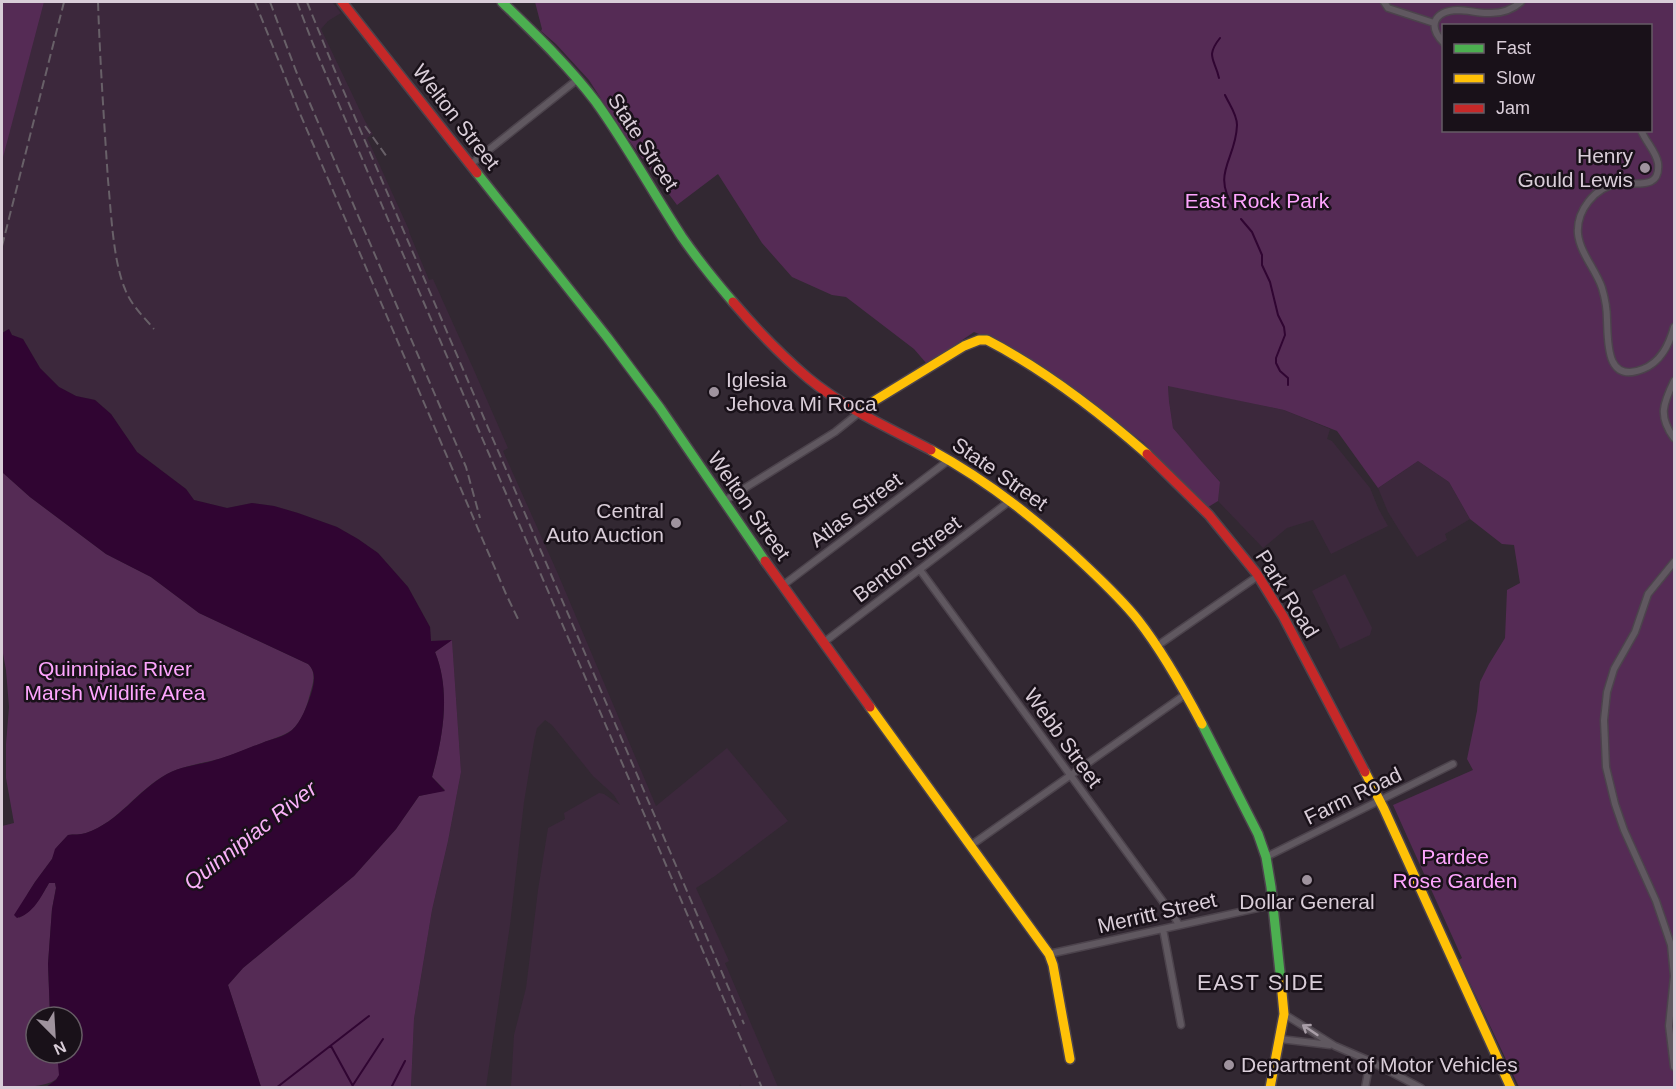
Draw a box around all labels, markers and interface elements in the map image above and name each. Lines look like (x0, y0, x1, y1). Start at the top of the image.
legend (1442, 24, 1652, 132)
text: Fast (1496, 38, 1531, 58)
street label: Welton Street (408, 60, 505, 174)
text: Slow (1496, 68, 1536, 88)
street label: State Street (604, 89, 683, 195)
text: Jam (1496, 98, 1530, 118)
place label: Henry Gould Lewis (1517, 144, 1633, 191)
marker: Henry Gould Lewis (1638, 161, 1652, 175)
park label: East Rock Park (1185, 189, 1330, 212)
place label: Iglesia Jehova Mi Roca (726, 368, 877, 415)
marker: Iglesia Jehova Mi Roca (707, 385, 721, 399)
street label: State Street (948, 432, 1052, 515)
street label: Welton Street (704, 447, 795, 564)
street label: Atlas Street (805, 468, 906, 551)
place label: Central Auto Auction (546, 499, 664, 546)
street label: Benton Street (848, 511, 965, 606)
marker: Central Auto Auction (669, 516, 683, 530)
street label: Park Road (1251, 546, 1323, 642)
park label: Quinnipiac River Marsh Wildlife Area (25, 657, 206, 704)
street label: Webb Street (1020, 684, 1107, 792)
street label: Farm Road (1301, 762, 1405, 829)
water label: Quinnipiac River (179, 775, 323, 895)
park label: Pardee Rose Garden (1393, 845, 1517, 892)
marker: Dollar General (1300, 873, 1314, 887)
street label: Merritt Street (1095, 888, 1219, 937)
place label: Dollar General (1239, 890, 1375, 913)
district label: EAST SIDE (1197, 970, 1325, 995)
north arrow (24, 1005, 84, 1065)
one-way arrow (1302, 1024, 1318, 1036)
text: N (51, 1038, 69, 1058)
place label: Department of Motor Vehicles (1241, 1053, 1518, 1076)
marker: Department of Motor Vehicles (1222, 1058, 1236, 1072)

